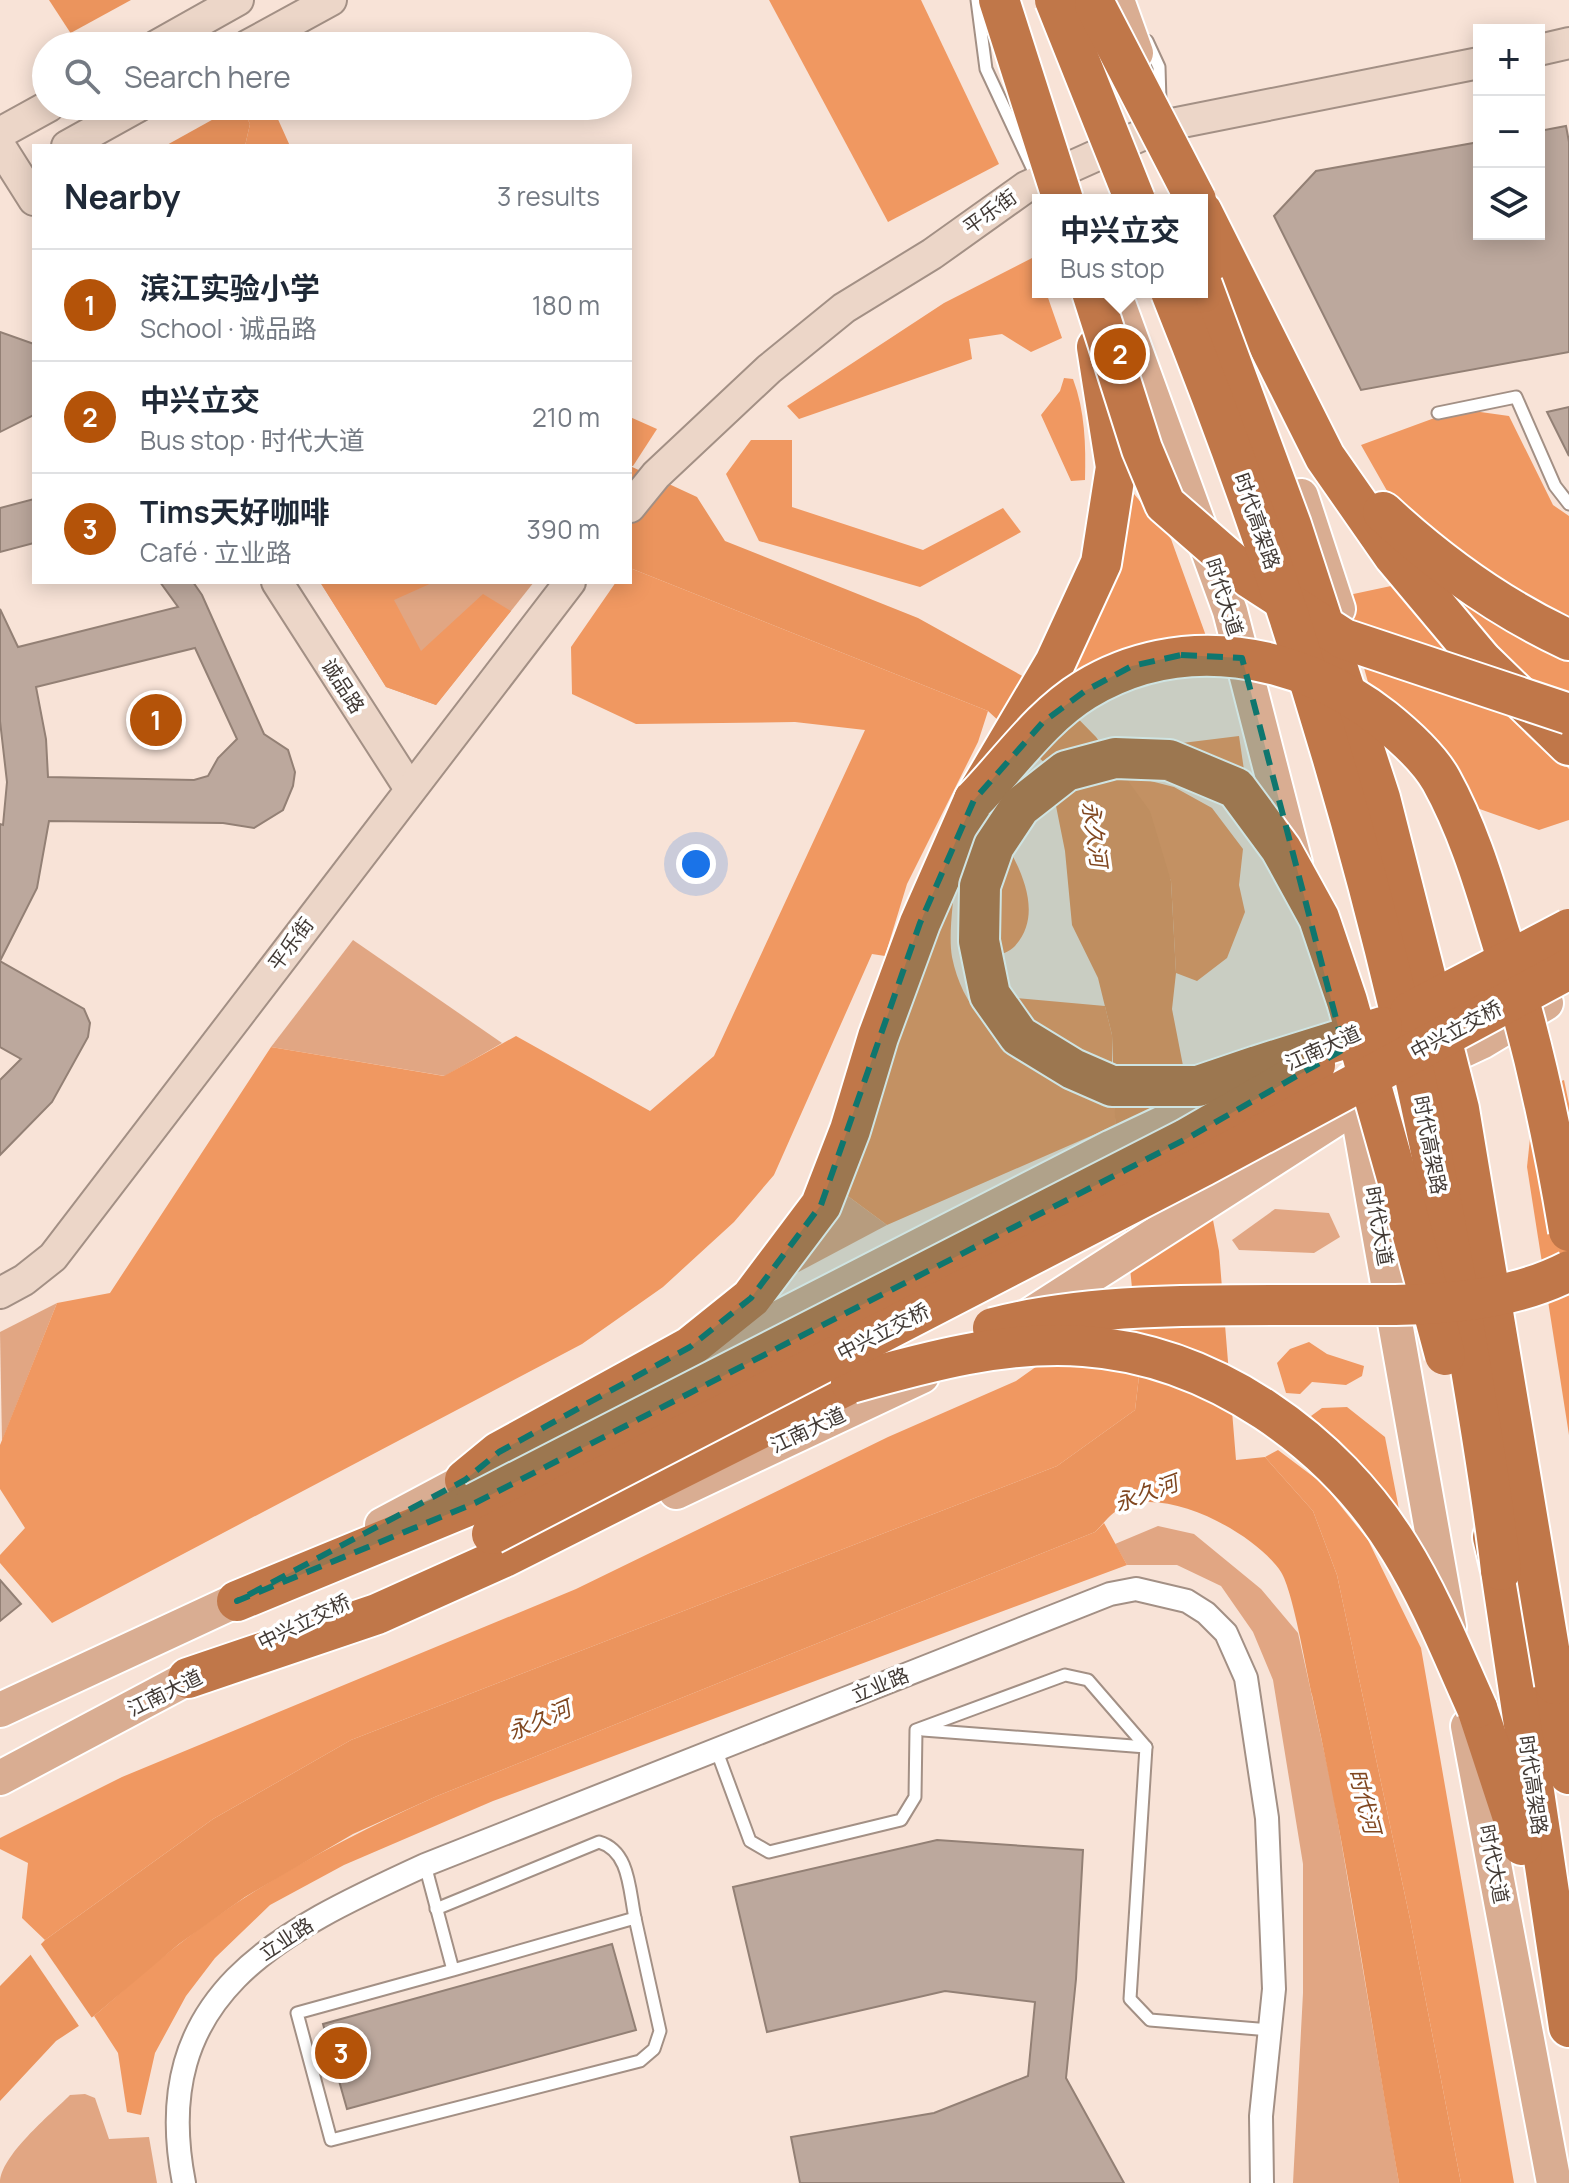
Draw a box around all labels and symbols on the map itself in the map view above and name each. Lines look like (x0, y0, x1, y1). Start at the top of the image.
street label: 平乐街 (958, 183, 1022, 240)
pin: 2 (1094, 324, 1146, 384)
street label: 时代高架路 (1228, 469, 1287, 573)
street label: 时代大道 (1199, 555, 1250, 639)
street label: 诚品路 (316, 653, 371, 718)
pin: 1 (130, 690, 182, 750)
water label: 永久河 (1076, 799, 1115, 873)
your location (676, 844, 716, 884)
street label: 平乐街 (262, 912, 319, 976)
street label: 中兴立交桥 (1405, 994, 1506, 1065)
street label: 江南大道 (1281, 1019, 1365, 1076)
street label: 时代高架路 (1408, 1093, 1453, 1197)
street label: 时代大道 (1359, 1184, 1400, 1268)
street label: 中兴立交桥 (832, 1297, 933, 1366)
street label: 江南大道 (766, 1400, 850, 1459)
water label: 永久河 (1110, 1466, 1186, 1518)
street label: 中兴立交桥 (253, 1587, 355, 1656)
street label: 立业路 (847, 1661, 913, 1708)
street label: 江南大道 (123, 1663, 207, 1722)
water label: 永久河 (503, 1692, 579, 1747)
street label: 时代高架路 (1513, 1734, 1554, 1836)
water label: 时代河 (1342, 1765, 1389, 1841)
street label: 时代大道 (1474, 1822, 1515, 1906)
street label: 立业路 (253, 1911, 318, 1966)
pin: 3 (315, 2023, 367, 2083)

